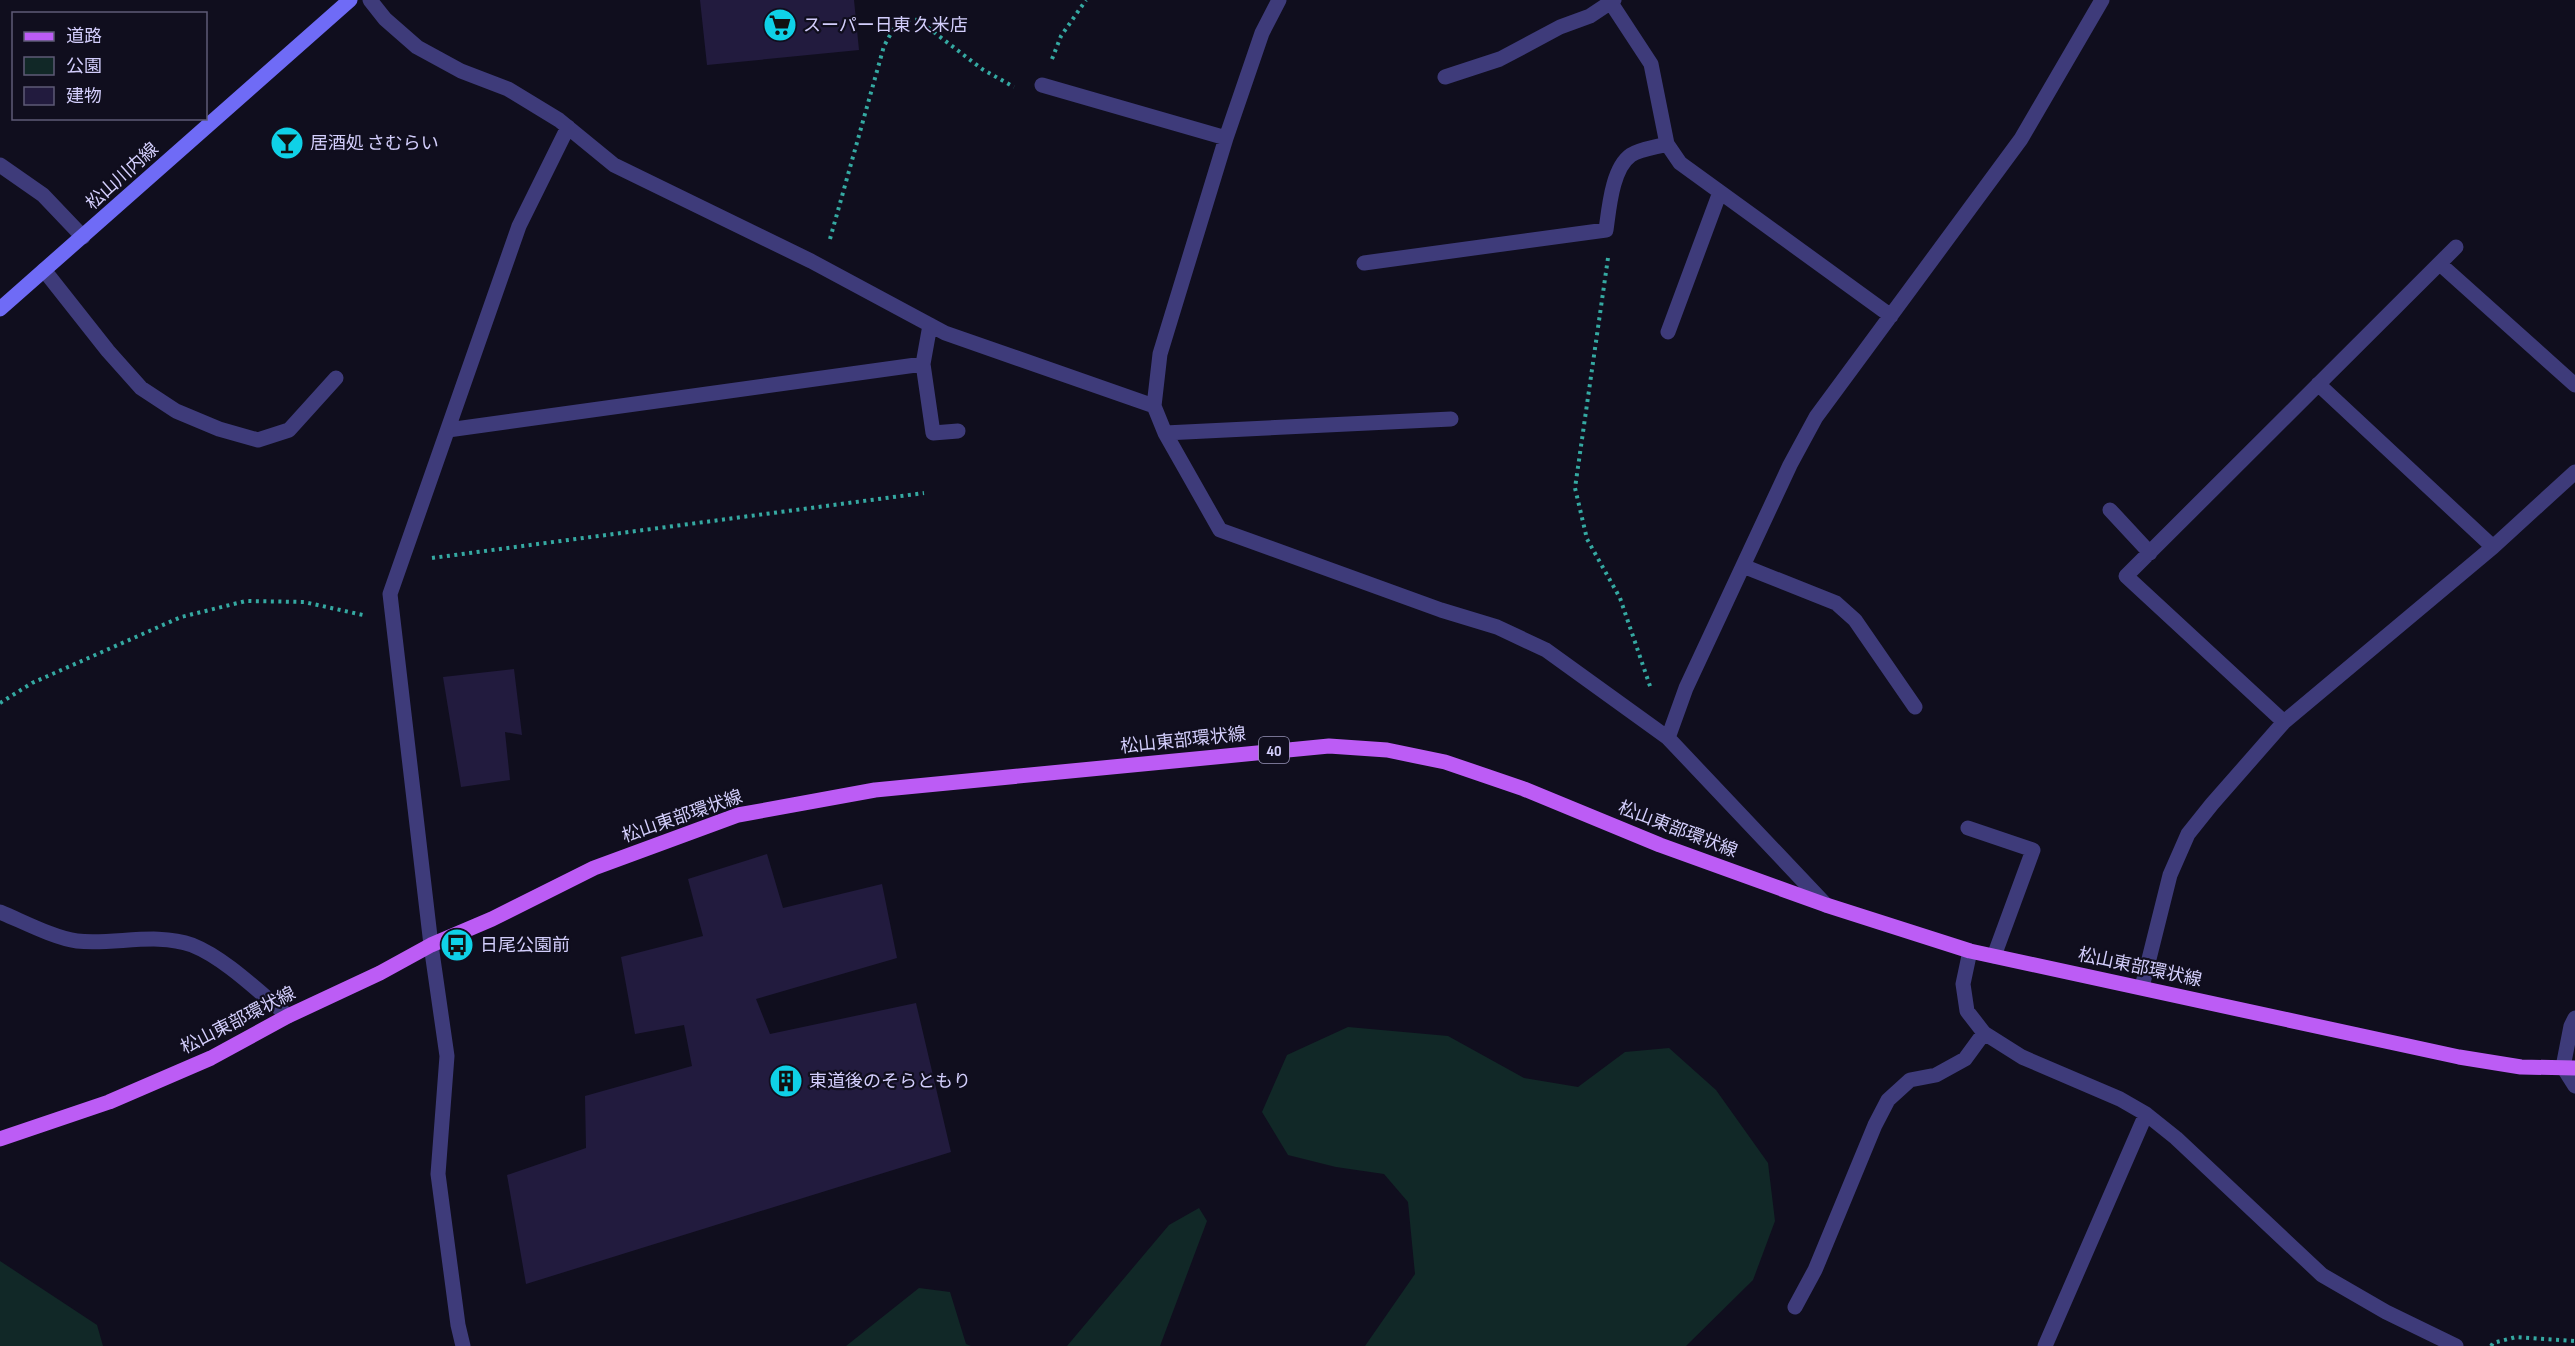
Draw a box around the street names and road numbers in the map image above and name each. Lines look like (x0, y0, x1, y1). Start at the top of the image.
street label: 松山川内線 (82, 138, 163, 214)
street label: 松山東部環状線 (1119, 723, 1247, 758)
road number: 40 (1259, 737, 1289, 763)
street label: 松山東部環状線 (619, 786, 745, 847)
street label: 松山東部環状線 (1615, 797, 1740, 862)
street label: 松山東部環状線 (2076, 944, 2204, 991)
street label: 松山東部環状線 (177, 982, 299, 1058)

